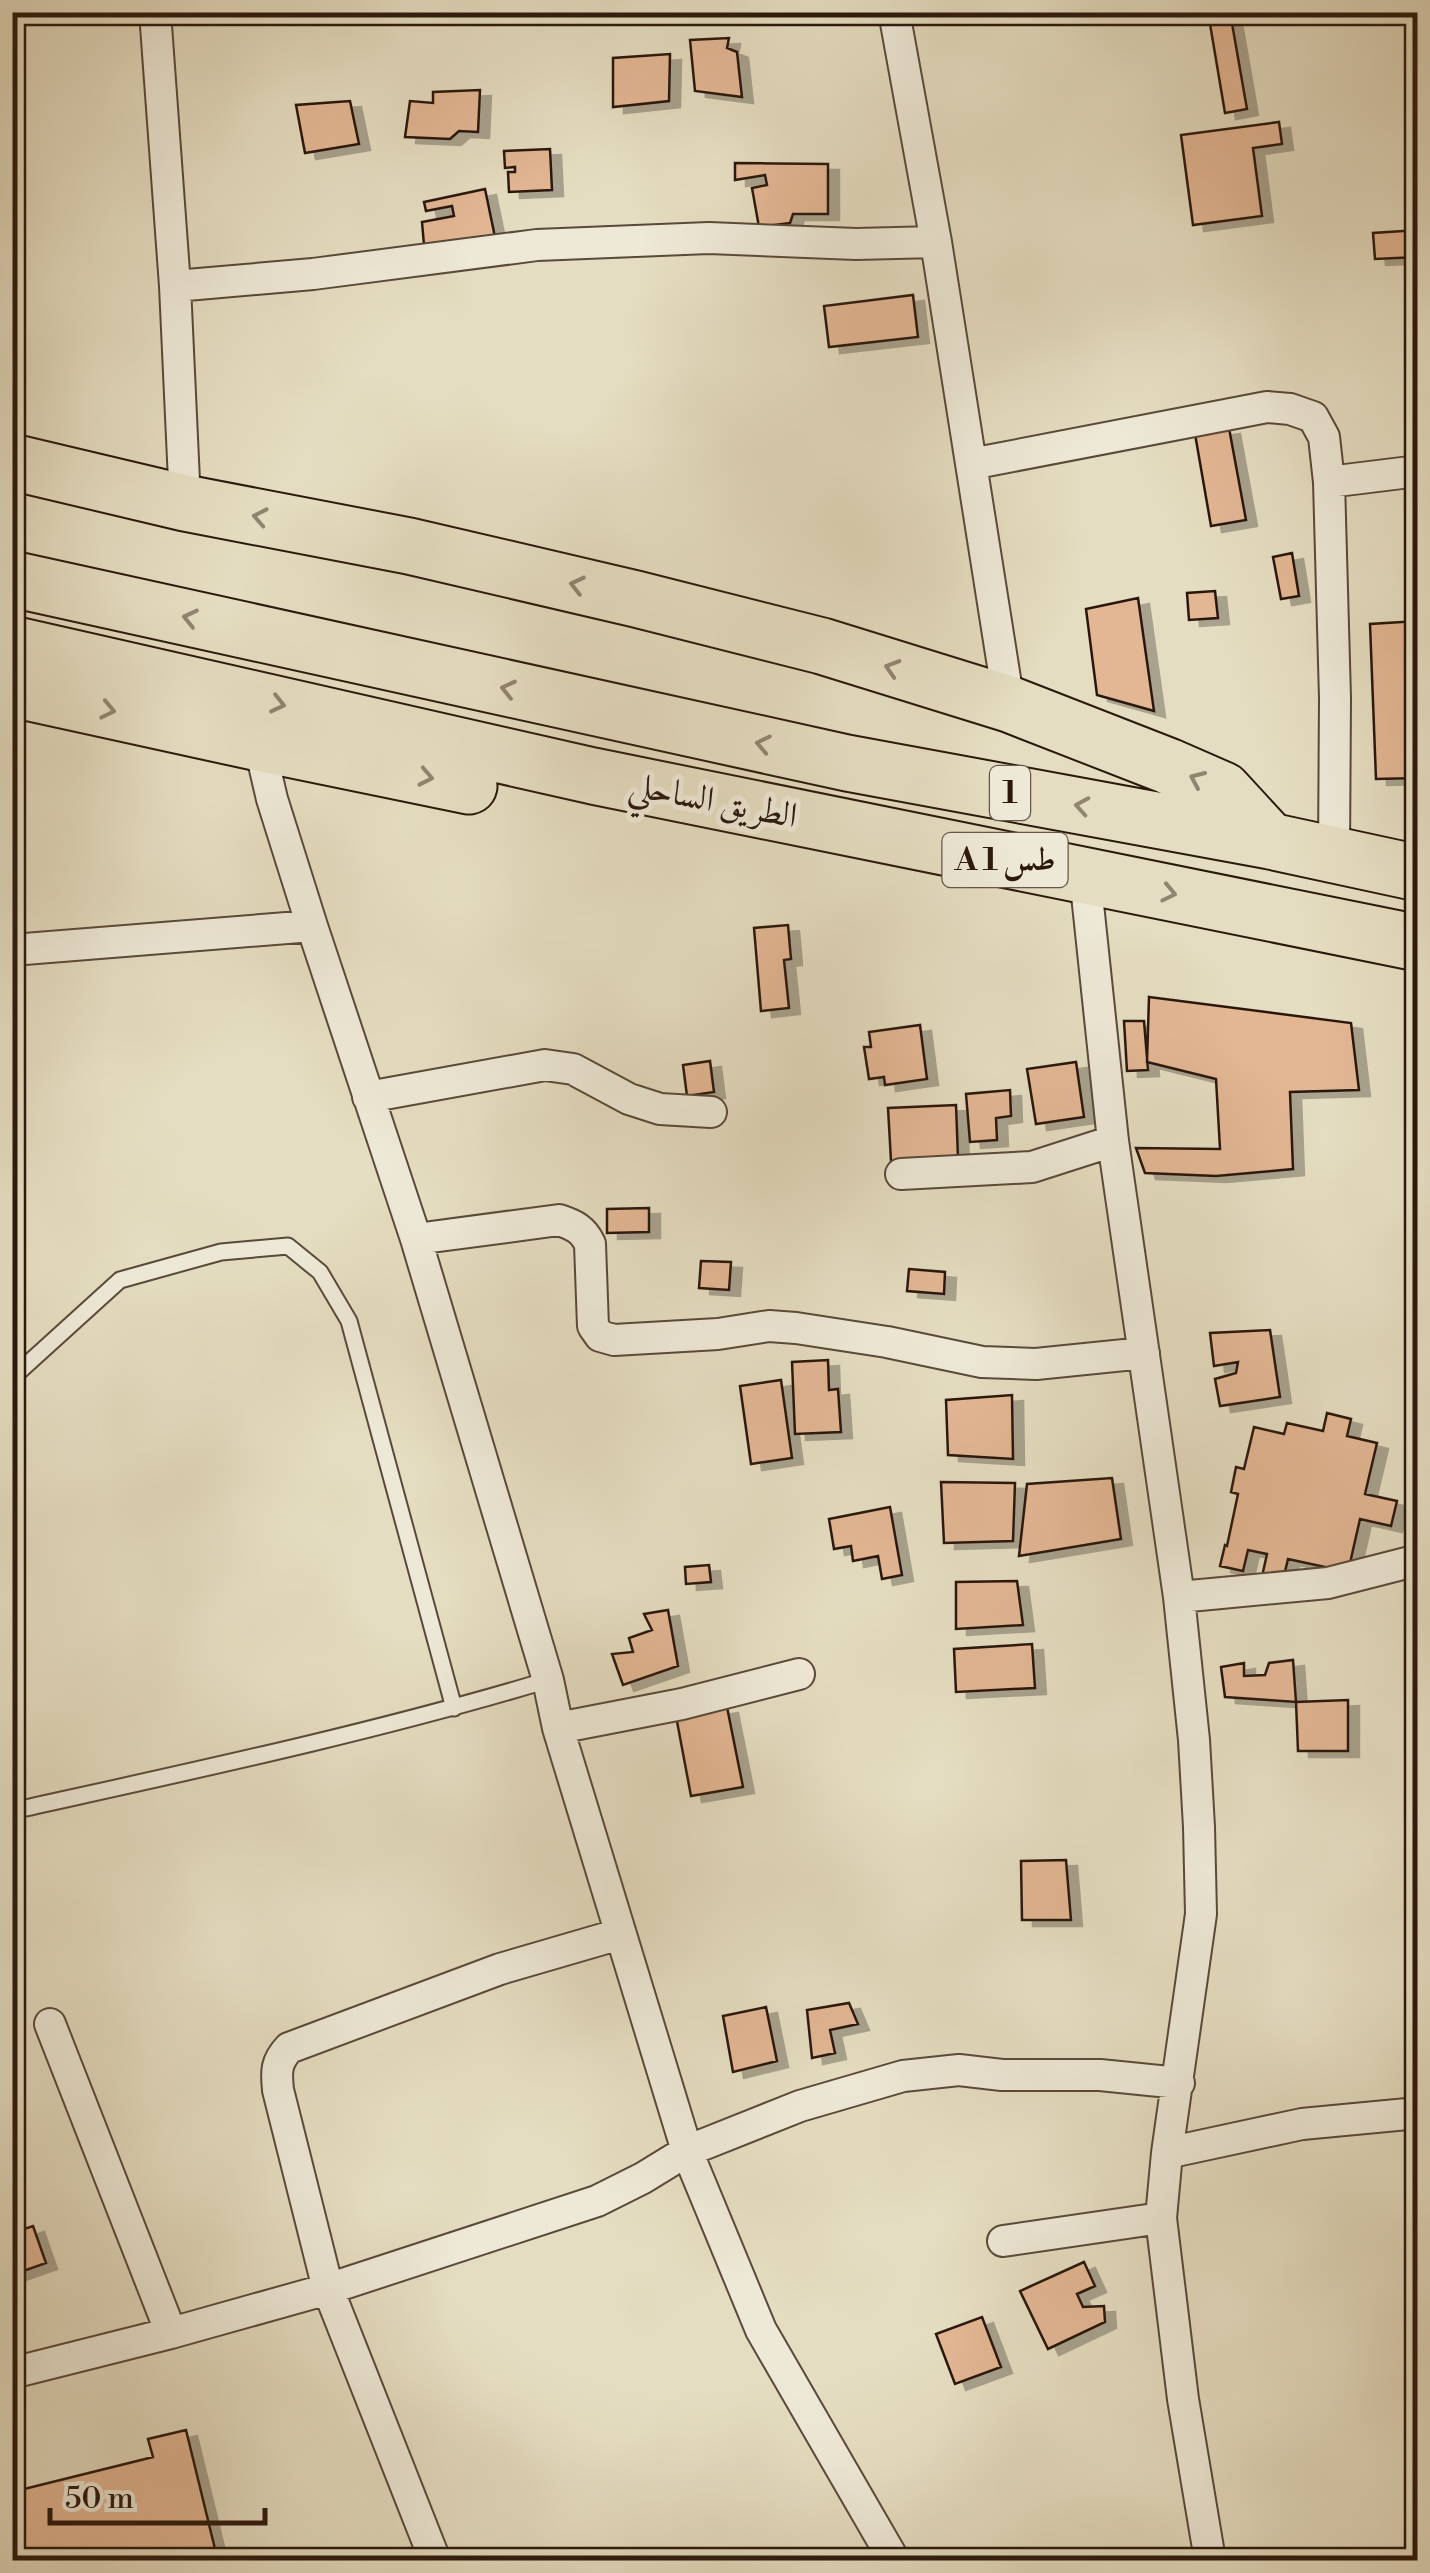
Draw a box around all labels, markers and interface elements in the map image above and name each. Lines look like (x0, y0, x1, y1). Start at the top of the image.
one-way arrow (251, 508, 268, 529)
one-way arrow (569, 576, 586, 597)
one-way arrow (182, 609, 199, 630)
one-way arrow (884, 659, 901, 679)
one-way arrow (500, 679, 517, 700)
one-way arrow (269, 692, 286, 713)
one-way arrow (99, 698, 116, 719)
one-way arrow (754, 735, 771, 756)
street label: الطريق الساحلي (623, 764, 801, 848)
one-way arrow (417, 765, 434, 786)
road number: 1 (990, 766, 1030, 820)
one-way arrow (1189, 771, 1207, 791)
one-way arrow (1073, 796, 1090, 817)
road number: A 1 طس (942, 833, 1068, 887)
one-way arrow (1160, 881, 1177, 902)
scale bar (50, 2463, 265, 2525)
text: 50 m (65, 2480, 134, 2518)

